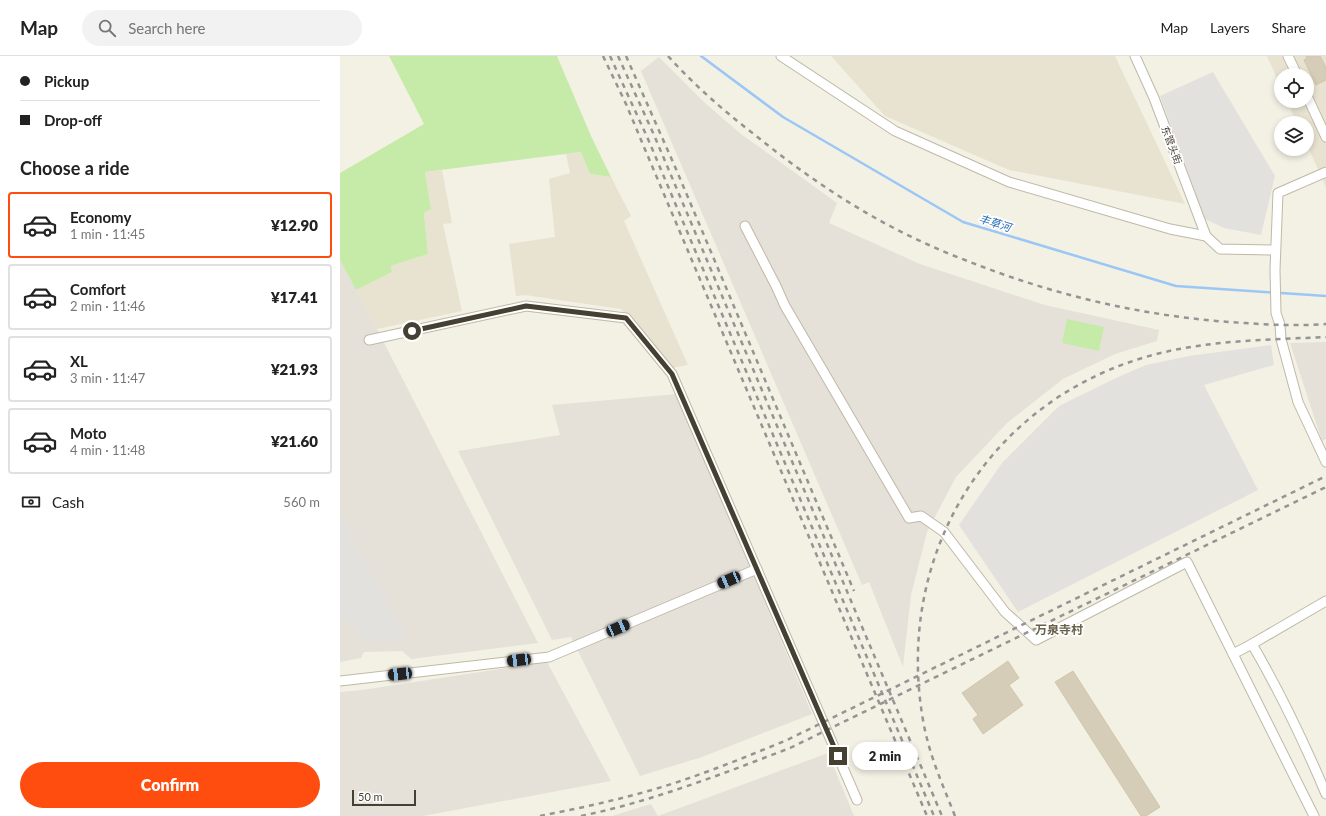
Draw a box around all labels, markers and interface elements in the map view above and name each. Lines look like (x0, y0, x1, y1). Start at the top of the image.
search box (82, 10, 362, 46)
text: Map (20, 16, 58, 39)
icon: search (96, 17, 118, 39)
text: Search here (128, 19, 206, 37)
text: Map (1160, 19, 1188, 36)
text: Layers (1210, 19, 1250, 36)
text: Share (1272, 19, 1306, 36)
map controls (1274, 68, 1314, 156)
button: locate (1274, 68, 1314, 108)
text: Pickup (44, 72, 89, 90)
text: Drop-off (44, 111, 102, 129)
button: layers (1274, 116, 1314, 156)
street label: 东管头街 (1159, 124, 1185, 166)
text: Choose a ride (20, 157, 129, 179)
icon: car (22, 207, 58, 243)
text: Economy (70, 208, 131, 226)
water label: 丰草河 (977, 211, 1015, 234)
text: ¥12.90 (271, 216, 318, 234)
text: 1 min · 11:45 (70, 226, 145, 242)
icon: car (22, 279, 58, 315)
text: Comfort (70, 280, 126, 298)
text: ¥17.41 (271, 288, 318, 306)
text: 2 min · 11:46 (70, 298, 145, 314)
route start (403, 322, 421, 340)
icon: car (22, 351, 58, 387)
text: XL (70, 352, 88, 370)
text: ¥21.93 (271, 360, 318, 378)
text: 3 min · 11:47 (70, 370, 145, 386)
icon: car (22, 423, 58, 459)
text: Moto (70, 424, 107, 442)
text: ¥21.60 (271, 432, 318, 450)
text: 4 min · 11:48 (70, 442, 145, 458)
icon: cash (20, 491, 42, 513)
text: Cash (52, 493, 84, 511)
text: 560 m (283, 494, 320, 510)
car (716, 570, 742, 590)
car (605, 618, 631, 638)
district label: 万泉寺村 (1035, 622, 1083, 637)
car (506, 653, 532, 667)
car (387, 667, 413, 681)
callout: 2 min (852, 742, 918, 770)
route end (829, 747, 847, 765)
text: 2 min (869, 748, 901, 764)
button: Confirm (20, 762, 320, 808)
scale bar (352, 788, 416, 807)
text: 50 m (358, 790, 383, 803)

